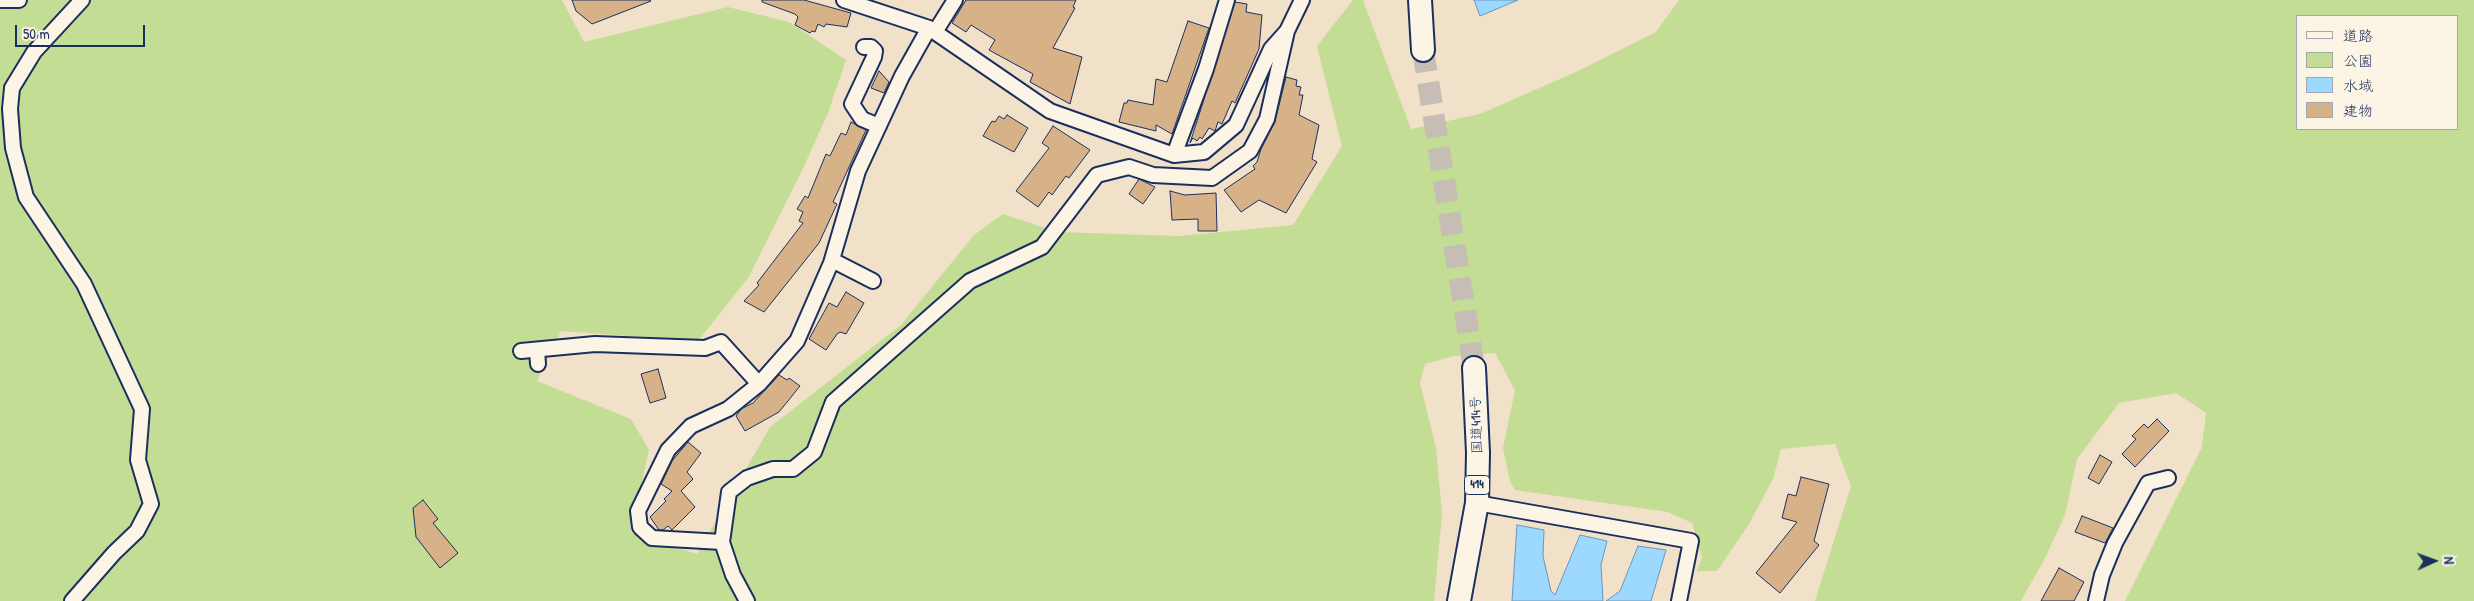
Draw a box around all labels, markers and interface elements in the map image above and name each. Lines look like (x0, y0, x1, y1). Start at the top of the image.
scale bar (18, 15, 148, 47)
legend (2296, 15, 2459, 130)
text: 50 m (23, 23, 50, 44)
text: 道路 (2343, 25, 2373, 46)
text: 公園 (2343, 50, 2373, 71)
text: 水域 (2343, 75, 2373, 96)
text: 建物 (2343, 100, 2373, 121)
street label: 国道414号 (1468, 396, 1486, 454)
road number: 414 (1464, 476, 1490, 494)
north arrow (2409, 536, 2459, 586)
text: N (2440, 556, 2459, 565)

